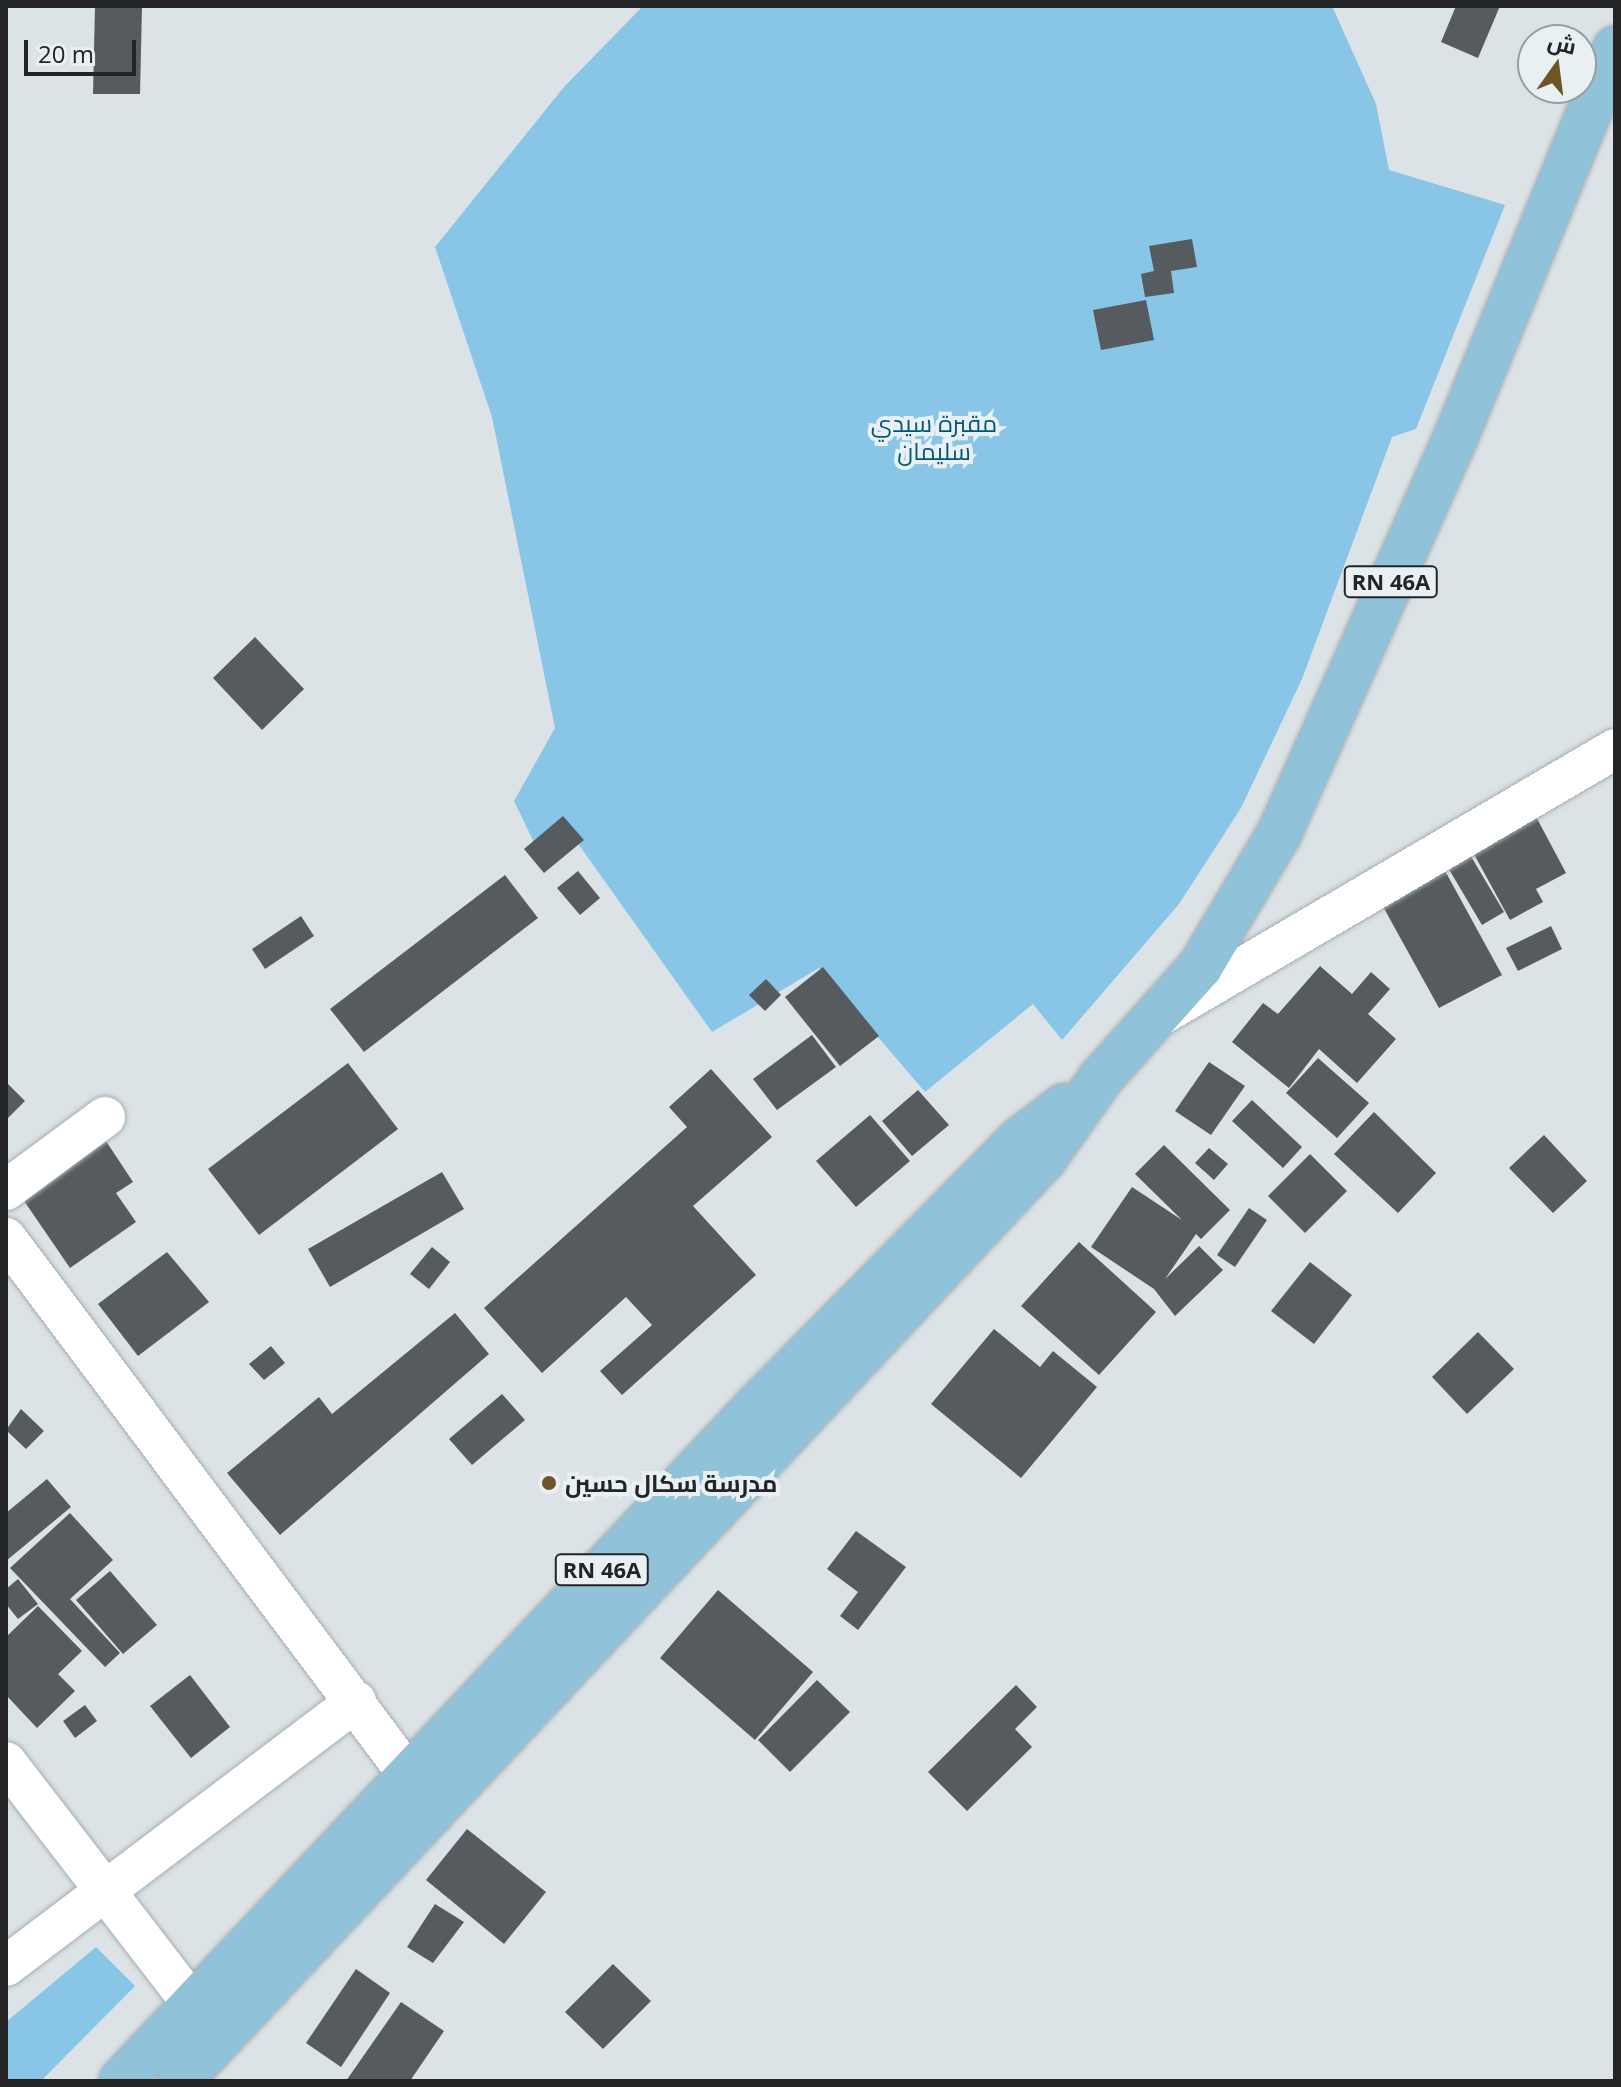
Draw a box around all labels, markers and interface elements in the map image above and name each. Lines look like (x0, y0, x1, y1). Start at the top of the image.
scale bar (28, 24, 140, 74)
north arrow (1517, 24, 1597, 104)
text: ش (1545, 25, 1580, 61)
text: 20 m (38, 37, 94, 70)
park label: مقبرة سيدي سليمان (871, 409, 997, 465)
road number: RN 46A (1343, 564, 1439, 600)
place label: مدرسة سكال حسين (565, 1469, 777, 1497)
marker: مدرسة سكال حسين (540, 1474, 558, 1492)
road number: RN 46A (554, 1552, 650, 1588)

